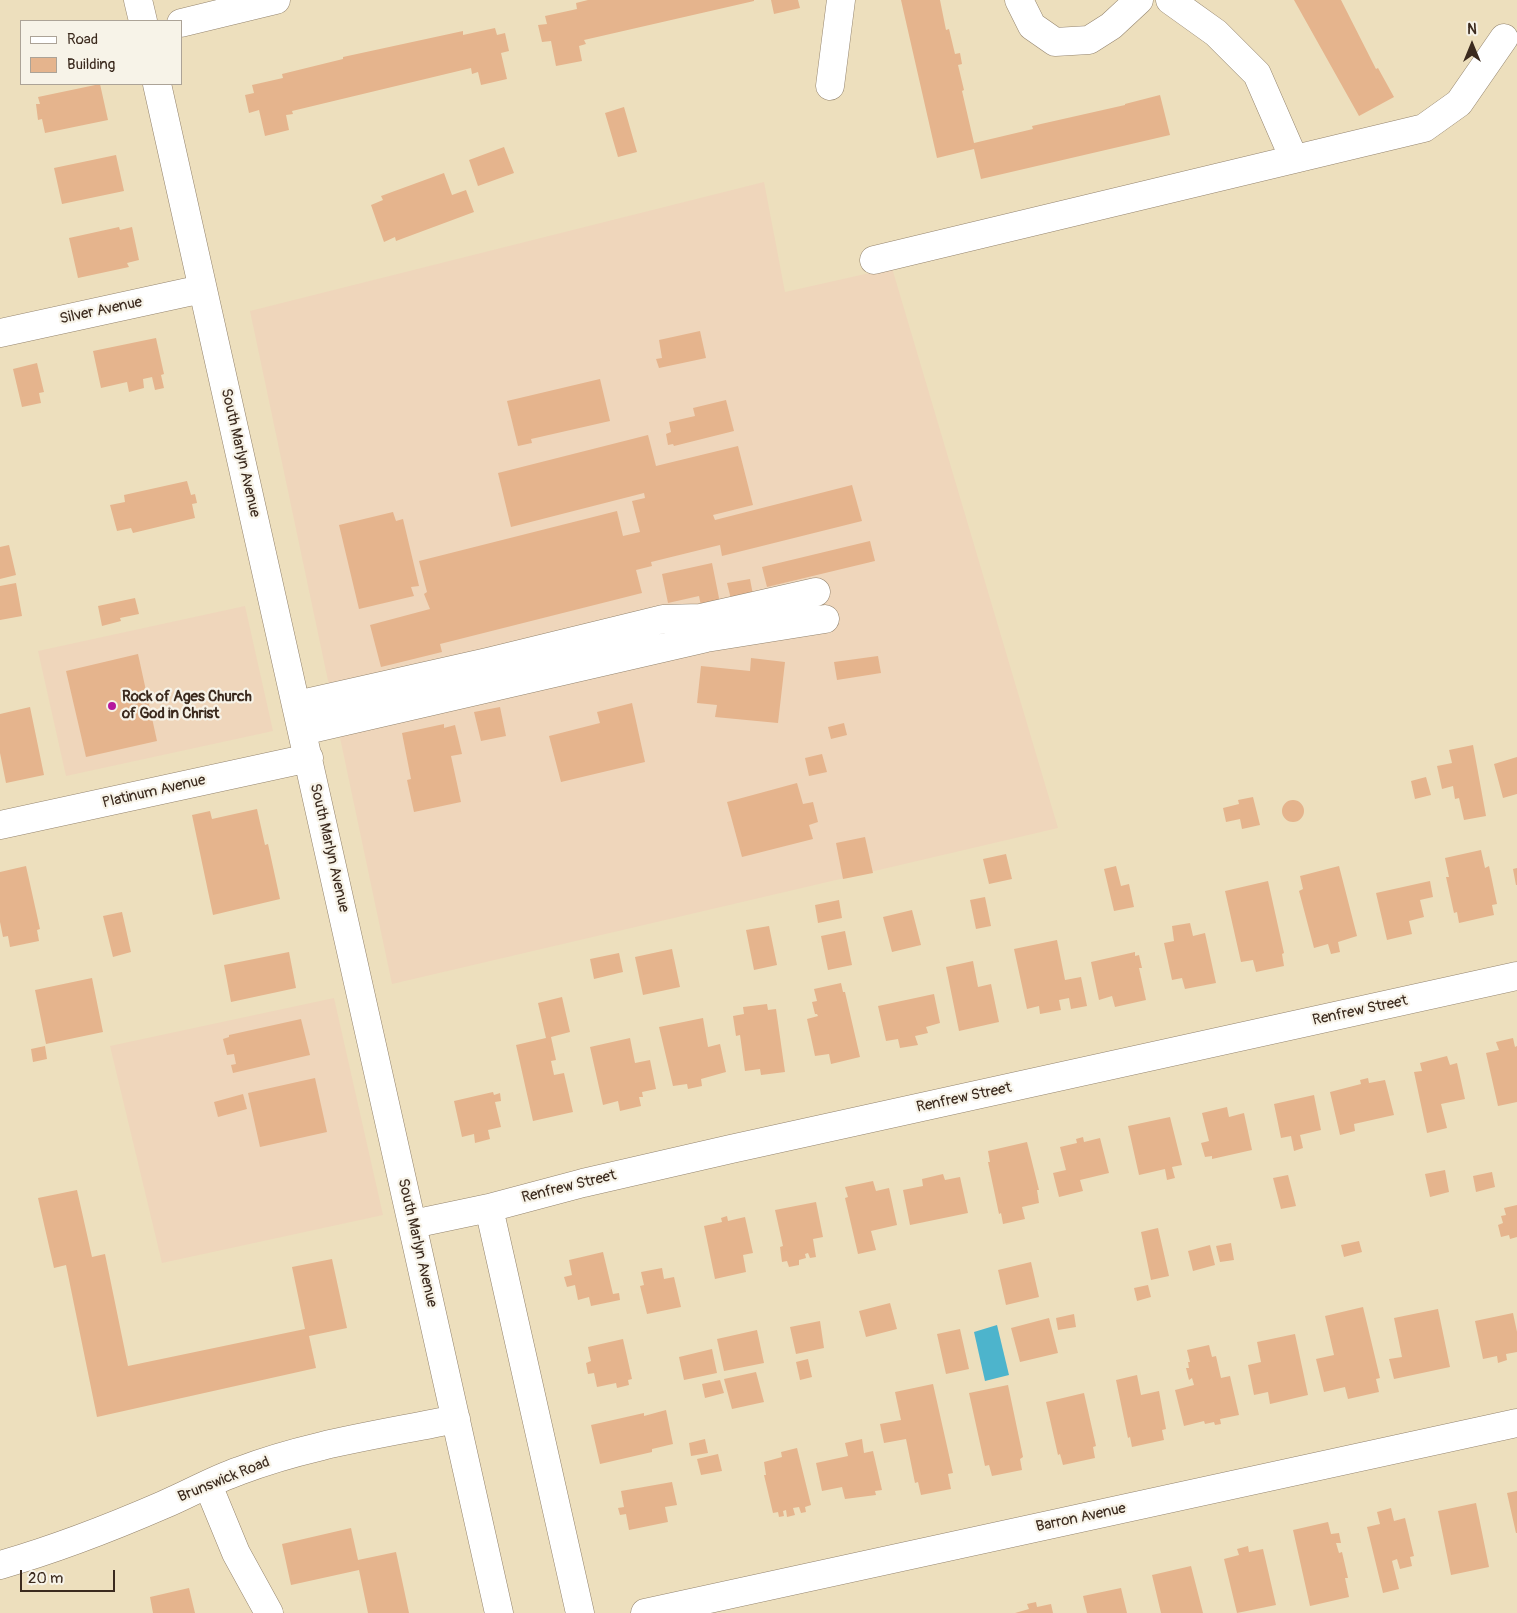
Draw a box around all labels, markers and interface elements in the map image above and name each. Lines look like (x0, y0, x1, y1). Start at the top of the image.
legend (20, 20, 182, 85)
north arrow (1447, 20, 1497, 70)
text: N (1467, 21, 1477, 38)
text: Road (67, 30, 98, 49)
text: Building (67, 55, 115, 74)
street label: Silver Avenue (58, 293, 144, 329)
street label: South Marlyn Avenue (216, 387, 264, 519)
place label: Rock of Ages Church of God in Christ (122, 688, 252, 723)
marker: Rock of Ages Church of God in Christ (106, 700, 118, 712)
street label: Platinum Avenue (101, 771, 207, 813)
street label: South Marlyn Avenue (305, 782, 353, 914)
street label: Renfrew Street (1311, 992, 1409, 1030)
street label: Renfrew Street (915, 1079, 1013, 1117)
street label: Renfrew Street (520, 1167, 618, 1207)
street label: South Marlyn Avenue (393, 1177, 441, 1309)
street label: Brunswick Road (176, 1453, 272, 1507)
street label: Barron Avenue (1034, 1500, 1128, 1536)
scale bar (22, 1560, 118, 1592)
text: 20 m (28, 1569, 63, 1588)

